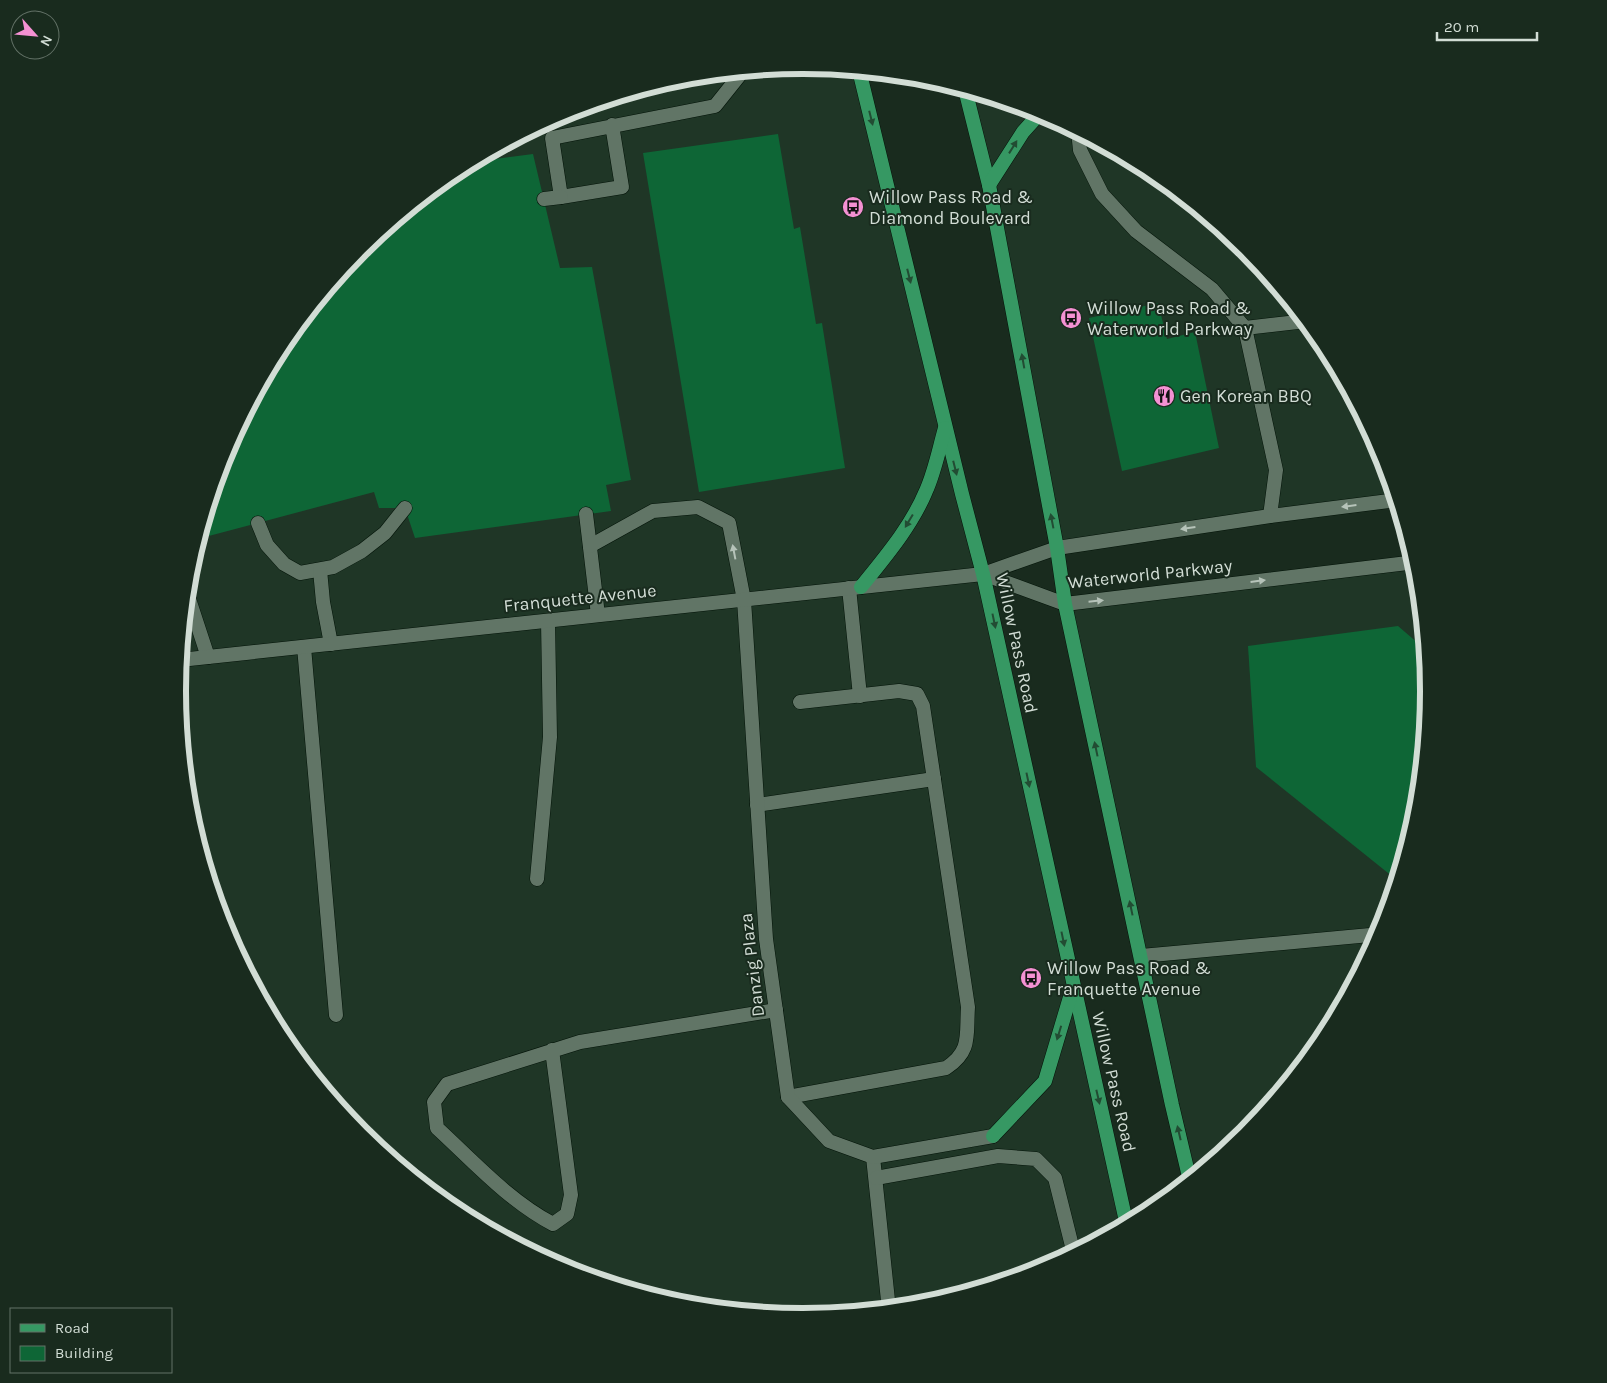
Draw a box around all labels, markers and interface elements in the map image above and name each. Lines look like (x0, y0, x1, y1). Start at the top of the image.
north arrow (10, 10, 60, 60)
scale bar (1437, 10, 1537, 42)
text: 20 m (1444, 18, 1479, 36)
text: N (36, 32, 56, 49)
one-way arrow (867, 110, 875, 125)
one-way arrow (1009, 141, 1018, 154)
place label: Willow Pass Road & Diamond Boulevard (869, 186, 1033, 229)
bus stop icon: Willow Pass Road & Diamond Boulevard (841, 195, 865, 219)
one-way arrow (905, 268, 913, 283)
place label: Willow Pass Road & Waterworld Parkway (1087, 297, 1253, 340)
bus stop icon: Willow Pass Road & Waterworld Parkway (1059, 306, 1083, 330)
one-way arrow (1018, 353, 1026, 369)
restaurant icon: Gen Korean BBQ (1152, 384, 1176, 408)
place label: Gen Korean BBQ (1180, 385, 1312, 407)
one-way arrow (951, 460, 959, 475)
one-way arrow (1340, 502, 1356, 510)
one-way arrow (1047, 513, 1055, 529)
one-way arrow (905, 515, 914, 528)
one-way arrow (1179, 525, 1195, 533)
one-way arrow (730, 543, 738, 559)
street label: Waterworld Parkway (1067, 554, 1234, 594)
street label: Willow Pass Road (991, 571, 1043, 715)
one-way arrow (1250, 577, 1266, 585)
street label: Franquette Avenue (502, 579, 658, 617)
one-way arrow (1089, 597, 1105, 605)
one-way arrow (990, 614, 998, 630)
one-way arrow (1092, 742, 1100, 757)
one-way arrow (1024, 772, 1032, 788)
one-way arrow (1126, 899, 1134, 915)
street label: Danzig Plaza (735, 912, 769, 1018)
one-way arrow (1059, 931, 1067, 946)
place label: Willow Pass Road & Franquette Avenue (1047, 957, 1211, 1000)
bus stop icon: Willow Pass Road & Franquette Avenue (1019, 966, 1043, 990)
street label: Willow Pass Road (1087, 1010, 1141, 1154)
one-way arrow (1055, 1026, 1062, 1041)
one-way arrow (1094, 1090, 1102, 1105)
one-way arrow (1175, 1126, 1183, 1141)
legend (10, 1308, 172, 1373)
text: Road (55, 1319, 90, 1337)
text: Building (55, 1344, 113, 1362)

